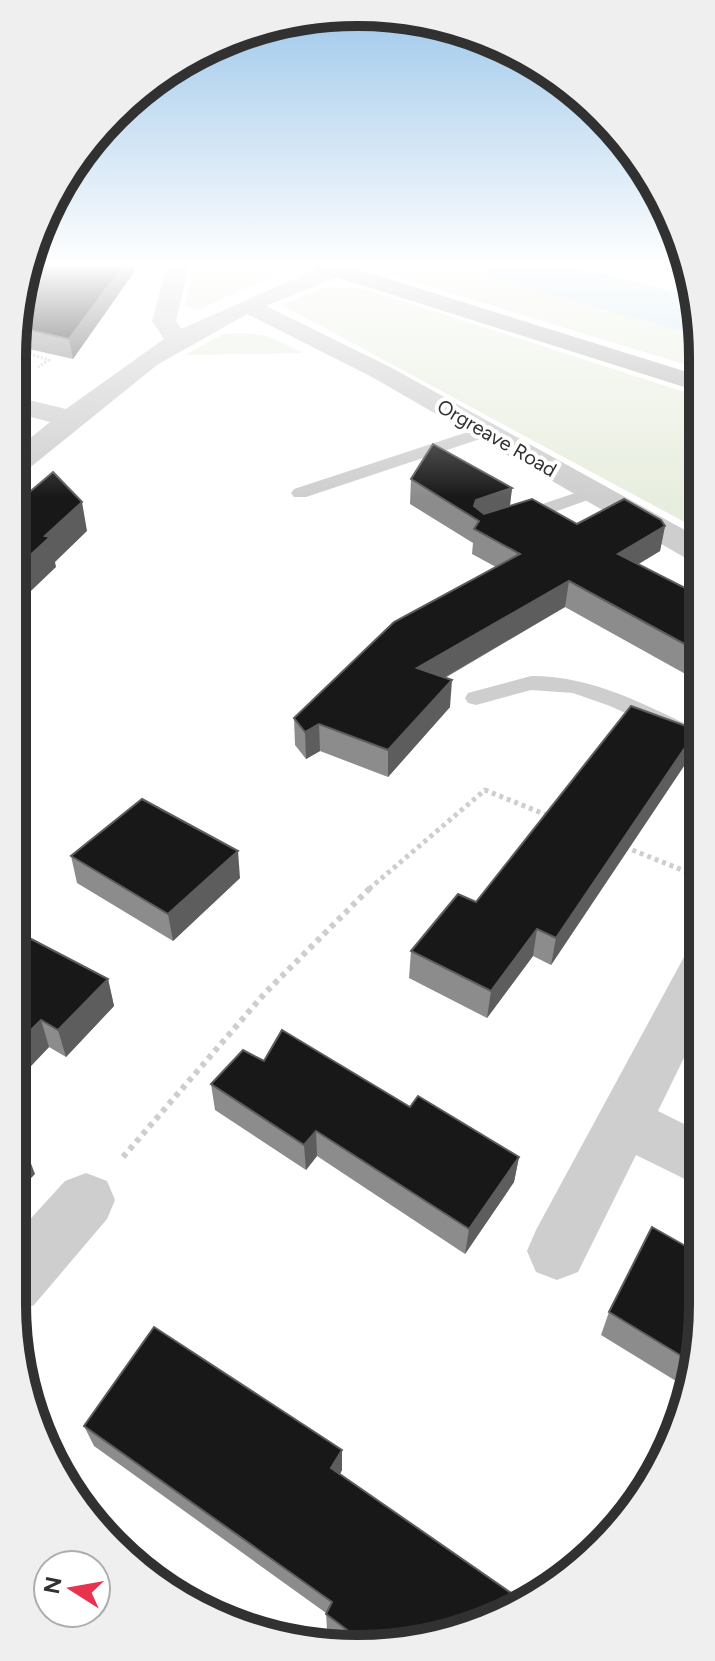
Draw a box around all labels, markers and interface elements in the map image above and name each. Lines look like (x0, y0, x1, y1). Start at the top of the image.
street label: Orgreave Road (433, 394, 561, 482)
north arrow (32, 1549, 112, 1629)
text: N (38, 1574, 68, 1596)

